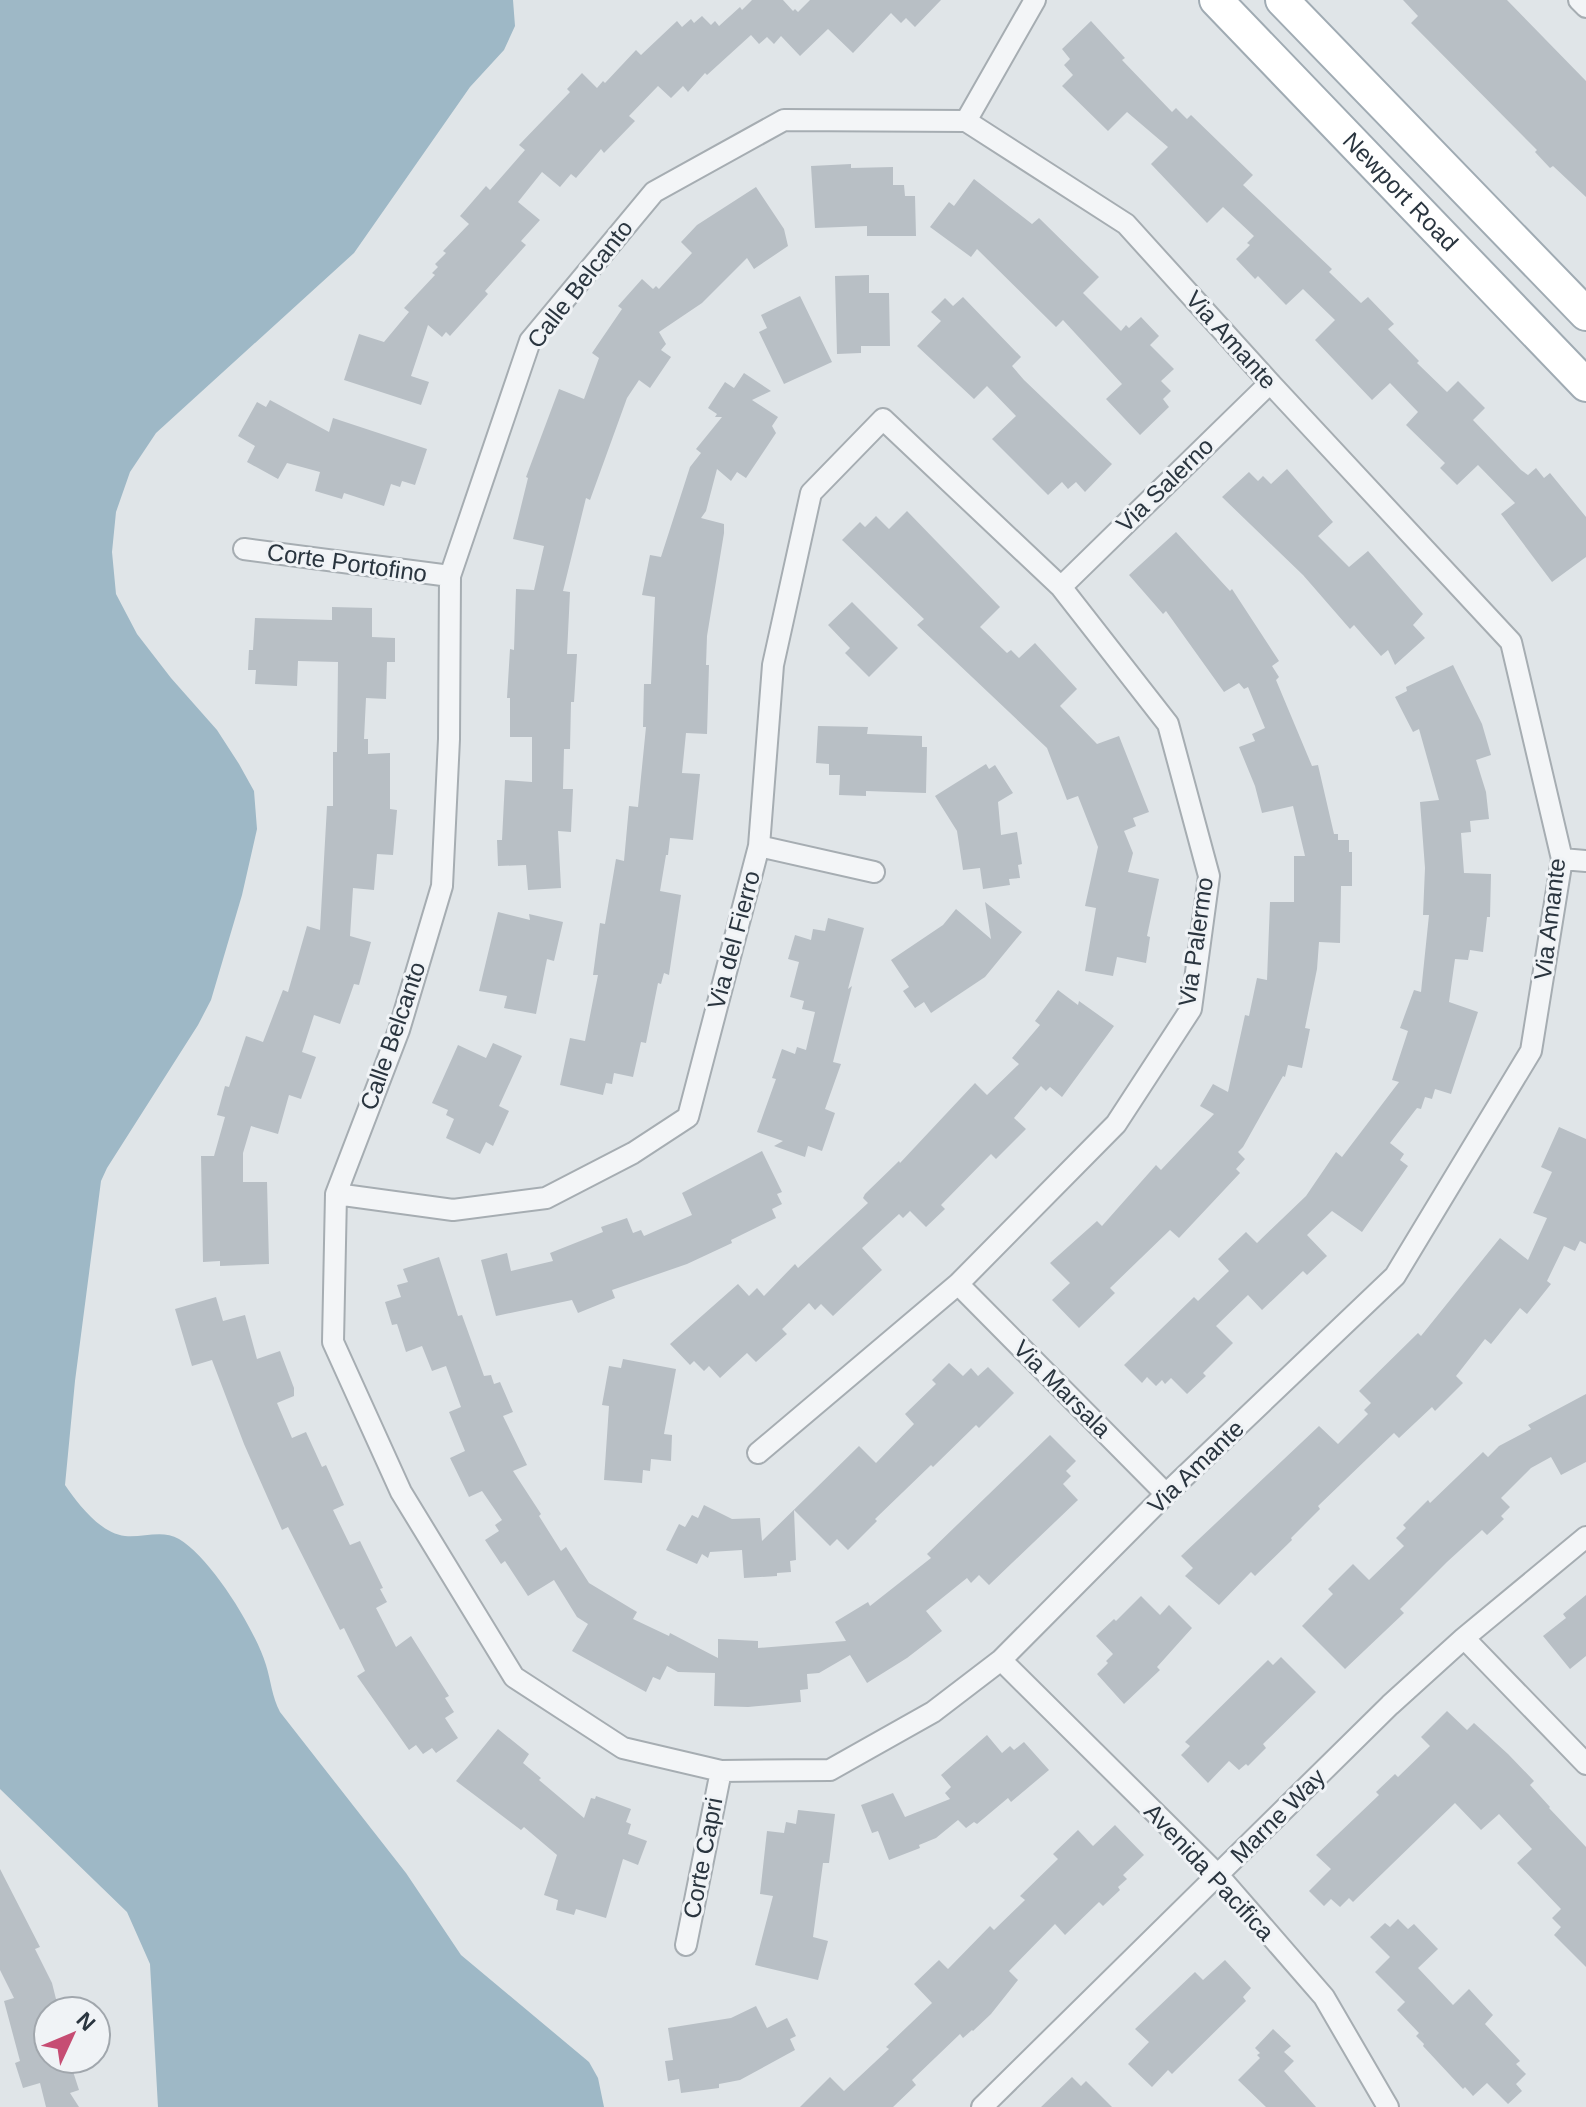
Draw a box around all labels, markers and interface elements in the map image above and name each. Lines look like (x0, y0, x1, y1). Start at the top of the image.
street label: Newport Road (1338, 127, 1464, 256)
street label: Calle Belcanto (521, 214, 638, 353)
street label: Via Amante (1180, 285, 1282, 394)
street label: Via Salerno (1111, 432, 1219, 537)
street label: Corte Portofino (265, 538, 429, 587)
street label: Via Amante (1529, 857, 1570, 981)
street label: Via del Fierro (702, 868, 765, 1012)
street label: Via Palermo (1173, 876, 1218, 1008)
street label: Calle Belcanto (355, 958, 430, 1113)
street label: Via Marsala (1008, 1334, 1117, 1443)
street label: Via Amante (1142, 1414, 1249, 1519)
street label: Marne Way (1225, 1763, 1330, 1868)
street label: Corte Capri (678, 1795, 727, 1921)
street label: Avenida Pacifica (1139, 1798, 1280, 1946)
north arrow (32, 1995, 112, 2075)
text: N (72, 2007, 101, 2036)

